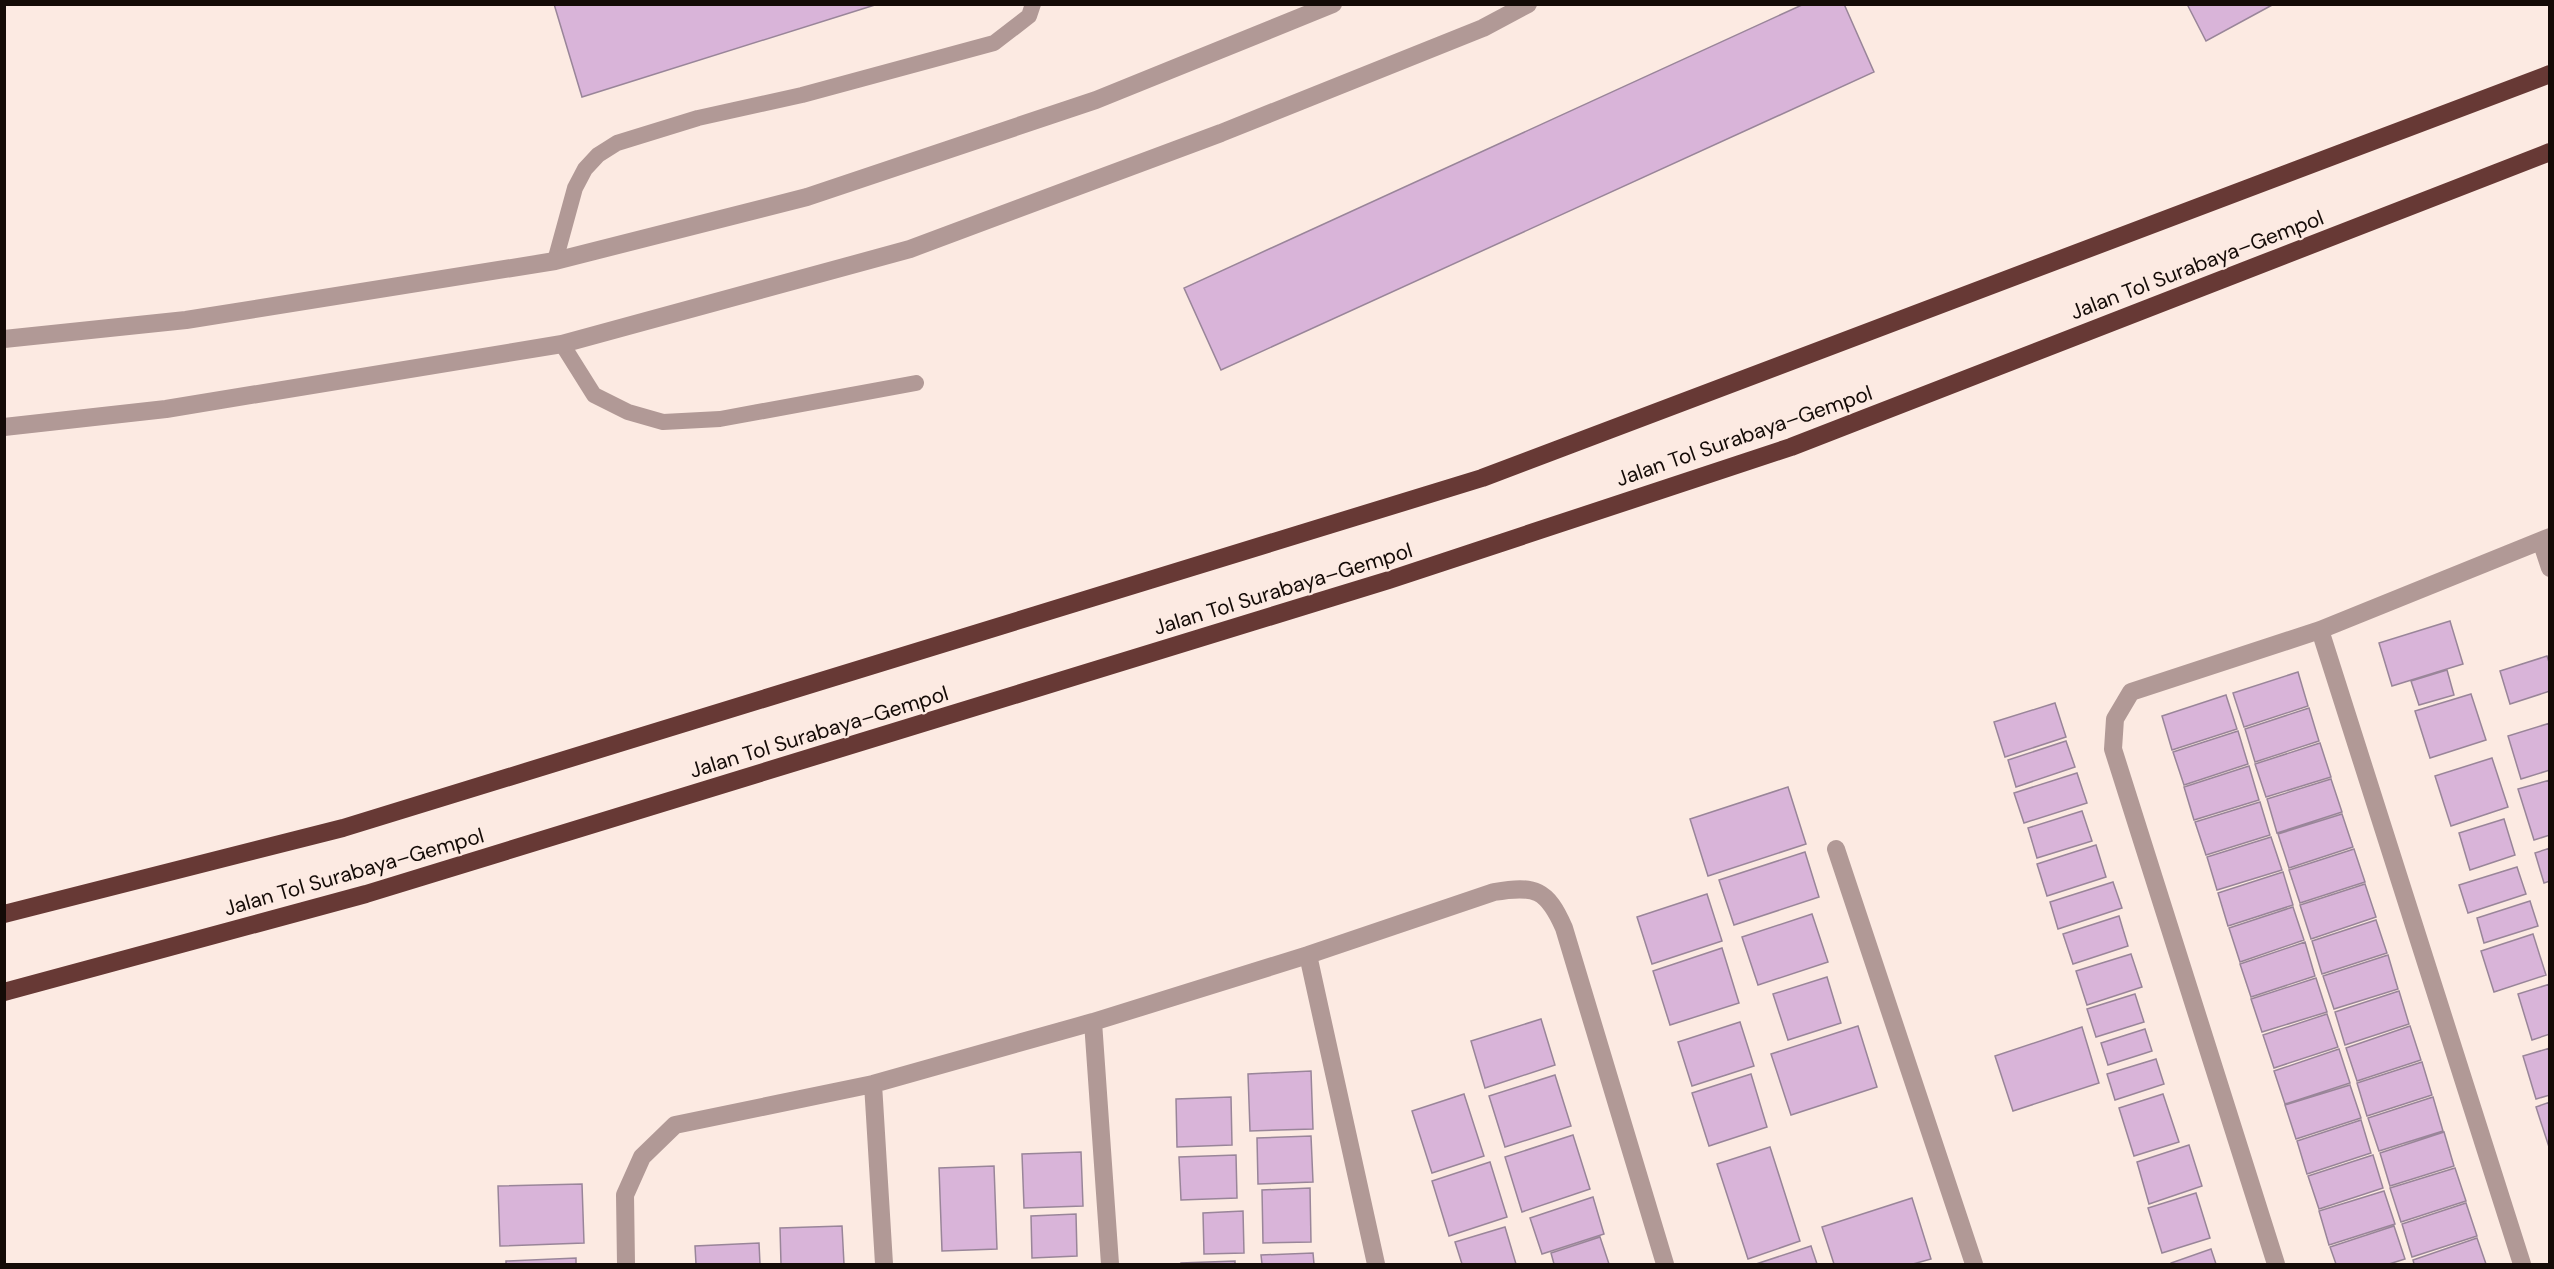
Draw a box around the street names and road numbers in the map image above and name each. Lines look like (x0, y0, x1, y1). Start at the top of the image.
street label: Jalan Tol Surabaya–Gempol (2066, 204, 2328, 326)
street label: Jalan Tol Surabaya–Gempol (1612, 379, 1876, 493)
street label: Jalan Tol Surabaya–Gempol (1150, 536, 1416, 642)
street label: Jalan Tol Surabaya–Gempol (686, 679, 952, 785)
street label: Jalan Tol Surabaya–Gempol (221, 821, 487, 923)

